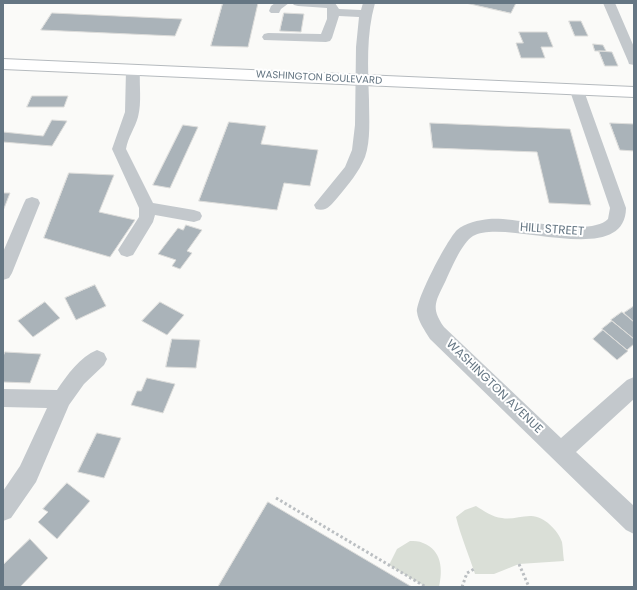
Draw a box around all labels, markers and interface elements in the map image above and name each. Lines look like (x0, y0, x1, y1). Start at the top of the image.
street label: WASHINGTON BOULEVARD (256, 69, 382, 87)
street label: HILL STREET (519, 221, 585, 239)
street label: WASHINGTON AVENUE (443, 337, 545, 437)

